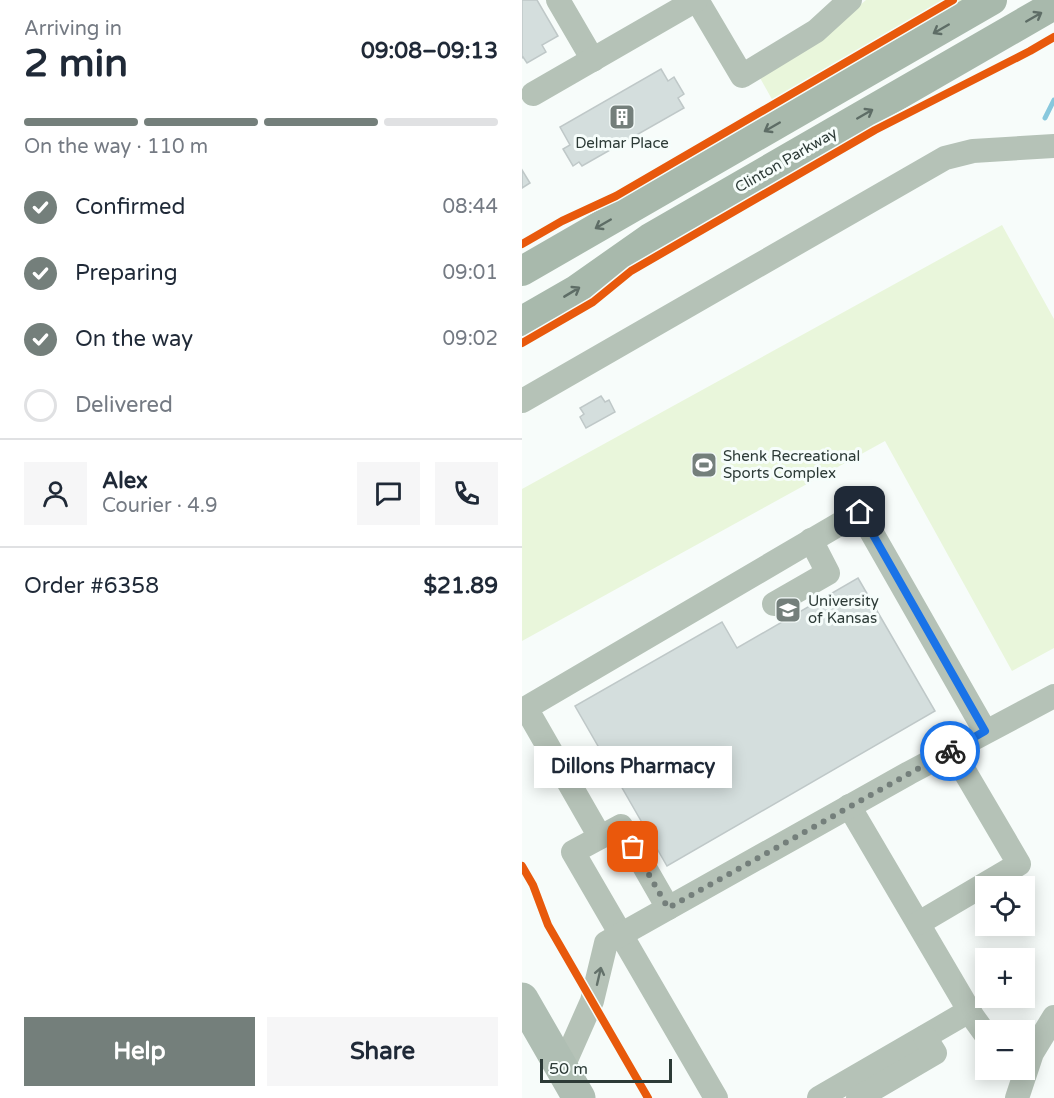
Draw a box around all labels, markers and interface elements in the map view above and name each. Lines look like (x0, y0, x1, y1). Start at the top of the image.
one-way arrow (1024, 11, 1042, 22)
text: Arriving in (24, 17, 122, 41)
one-way arrow (933, 23, 950, 35)
text: 09:08–09:13 (361, 38, 498, 64)
text: 2 min (24, 40, 128, 87)
building icon: Delmar Place (607, 102, 637, 132)
one-way arrow (856, 108, 873, 120)
one-way arrow (764, 121, 781, 133)
street label: Clinton Parkway (732, 124, 840, 196)
place label: Delmar Place (575, 134, 669, 152)
text: On the way · 110 m (24, 135, 208, 159)
icon: check (24, 191, 57, 224)
text: Confirmed (75, 194, 185, 220)
text: 08:44 (443, 195, 498, 219)
one-way arrow (595, 218, 612, 230)
icon: check (24, 257, 57, 290)
text: Preparing (75, 260, 178, 286)
text: 09:01 (443, 261, 498, 285)
one-way arrow (563, 285, 580, 297)
icon: check (24, 323, 57, 356)
text: On the way (75, 326, 193, 352)
text: 09:02 (443, 327, 498, 351)
text: Delivered (75, 392, 173, 418)
place label: Shenk Recreational Sports Complex (723, 447, 860, 482)
sports icon: Shenk Recreational Sports Complex (689, 450, 719, 480)
button: person (24, 462, 87, 525)
button: chat (357, 462, 420, 525)
button: phone (435, 462, 498, 525)
text: Alex (102, 468, 148, 494)
pin (834, 486, 885, 537)
text: Courier · 4.9 (102, 494, 217, 518)
icon: home (843, 495, 876, 528)
text: Order #6358 (24, 573, 159, 599)
text: $21.89 (424, 573, 498, 599)
place label: University of Kansas (808, 592, 879, 627)
school or university icon: University of Kansas (773, 595, 803, 625)
courier (920, 721, 980, 781)
icon: bike (934, 735, 967, 768)
callout: Dillons Pharmacy (534, 745, 732, 787)
text: Dillons Pharmacy (551, 755, 715, 779)
pin (607, 821, 658, 872)
icon: bag (616, 830, 649, 863)
map controls (975, 876, 1035, 1080)
button: locate (975, 876, 1035, 936)
button: + (975, 948, 1035, 1008)
one-way arrow (593, 967, 605, 986)
button: Help (24, 1017, 255, 1086)
button: Share (267, 1017, 498, 1086)
button: − (975, 1020, 1035, 1080)
scale bar (540, 1056, 672, 1084)
text: 50 m (549, 1059, 588, 1079)

